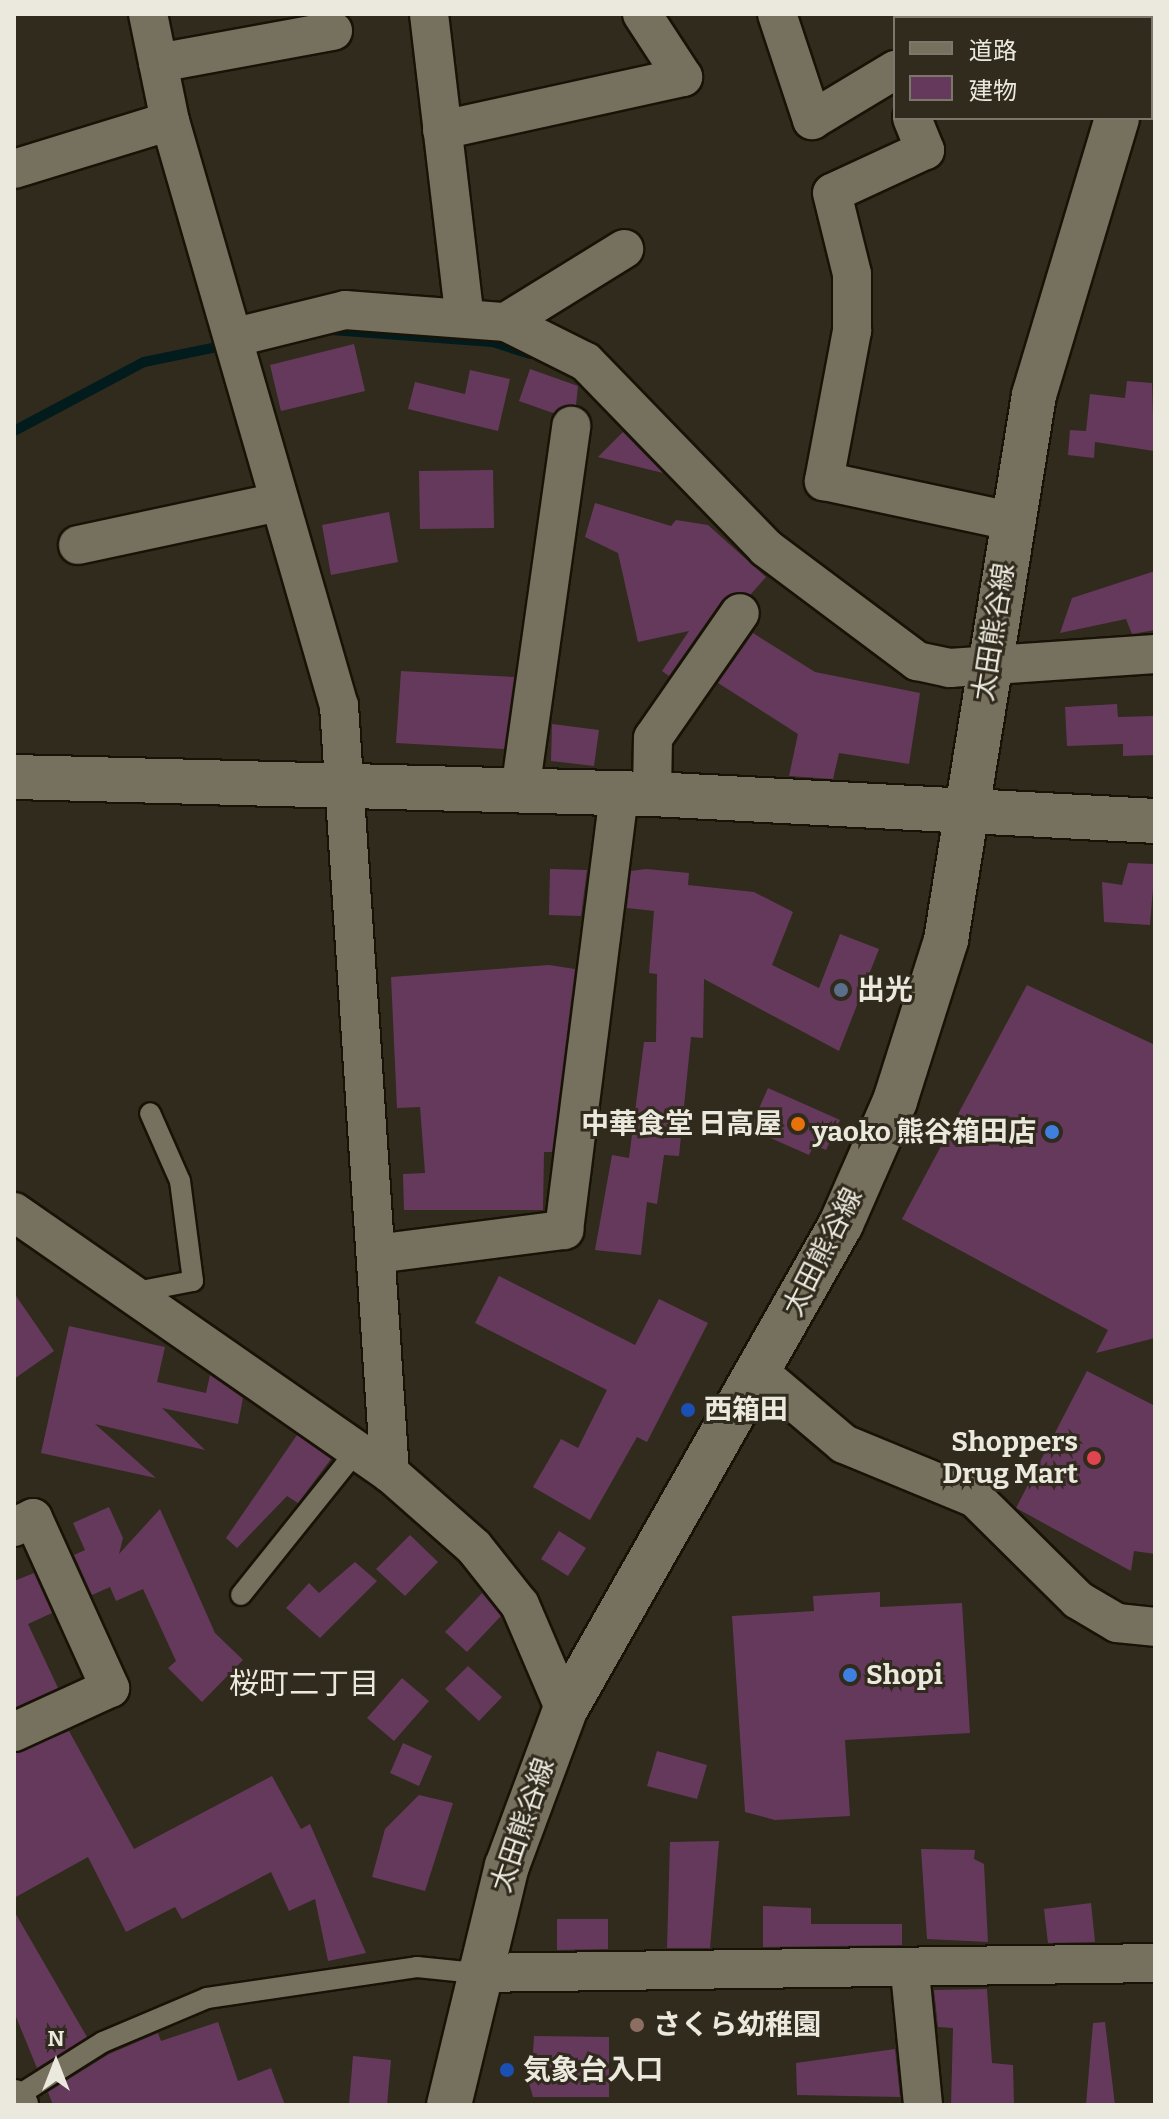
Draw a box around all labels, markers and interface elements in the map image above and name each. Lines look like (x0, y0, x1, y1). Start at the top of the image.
legend (893, 16, 1153, 120)
text: 道路 (969, 37, 1017, 65)
text: 建物 (969, 77, 1017, 105)
street label: 太田熊谷線 (966, 560, 1022, 704)
place label: 出光 (857, 973, 913, 1007)
marker: 出光 (832, 981, 850, 999)
place label: 中華食堂 日高屋 (581, 1107, 782, 1141)
marker: 中華食堂 日高屋 (789, 1115, 807, 1133)
place label: yaoko 熊谷箱田店 (812, 1115, 1036, 1149)
marker: yaoko 熊谷箱田店 (1043, 1123, 1061, 1141)
street label: 太田熊谷線 (776, 1182, 870, 1322)
place label: 西箱田 (704, 1393, 788, 1427)
marker: 西箱田 (679, 1401, 697, 1419)
place label: Shoppers Drug Mart (942, 1425, 1078, 1491)
marker: Shoppers Drug Mart (1085, 1449, 1103, 1467)
place label: Shopi (866, 1658, 943, 1692)
district label: 桜町二丁目 (229, 1666, 379, 1702)
marker: Shopi (841, 1666, 859, 1684)
street label: 太田熊谷線 (484, 1753, 562, 1897)
place label: さくら幼稚園 (653, 2008, 821, 2042)
marker: さくら幼稚園 (628, 2016, 646, 2034)
north arrow (16, 2023, 96, 2103)
text: N (48, 2025, 64, 2052)
place label: 気象台入口 (523, 2053, 663, 2087)
marker: 気象台入口 (498, 2061, 516, 2079)

